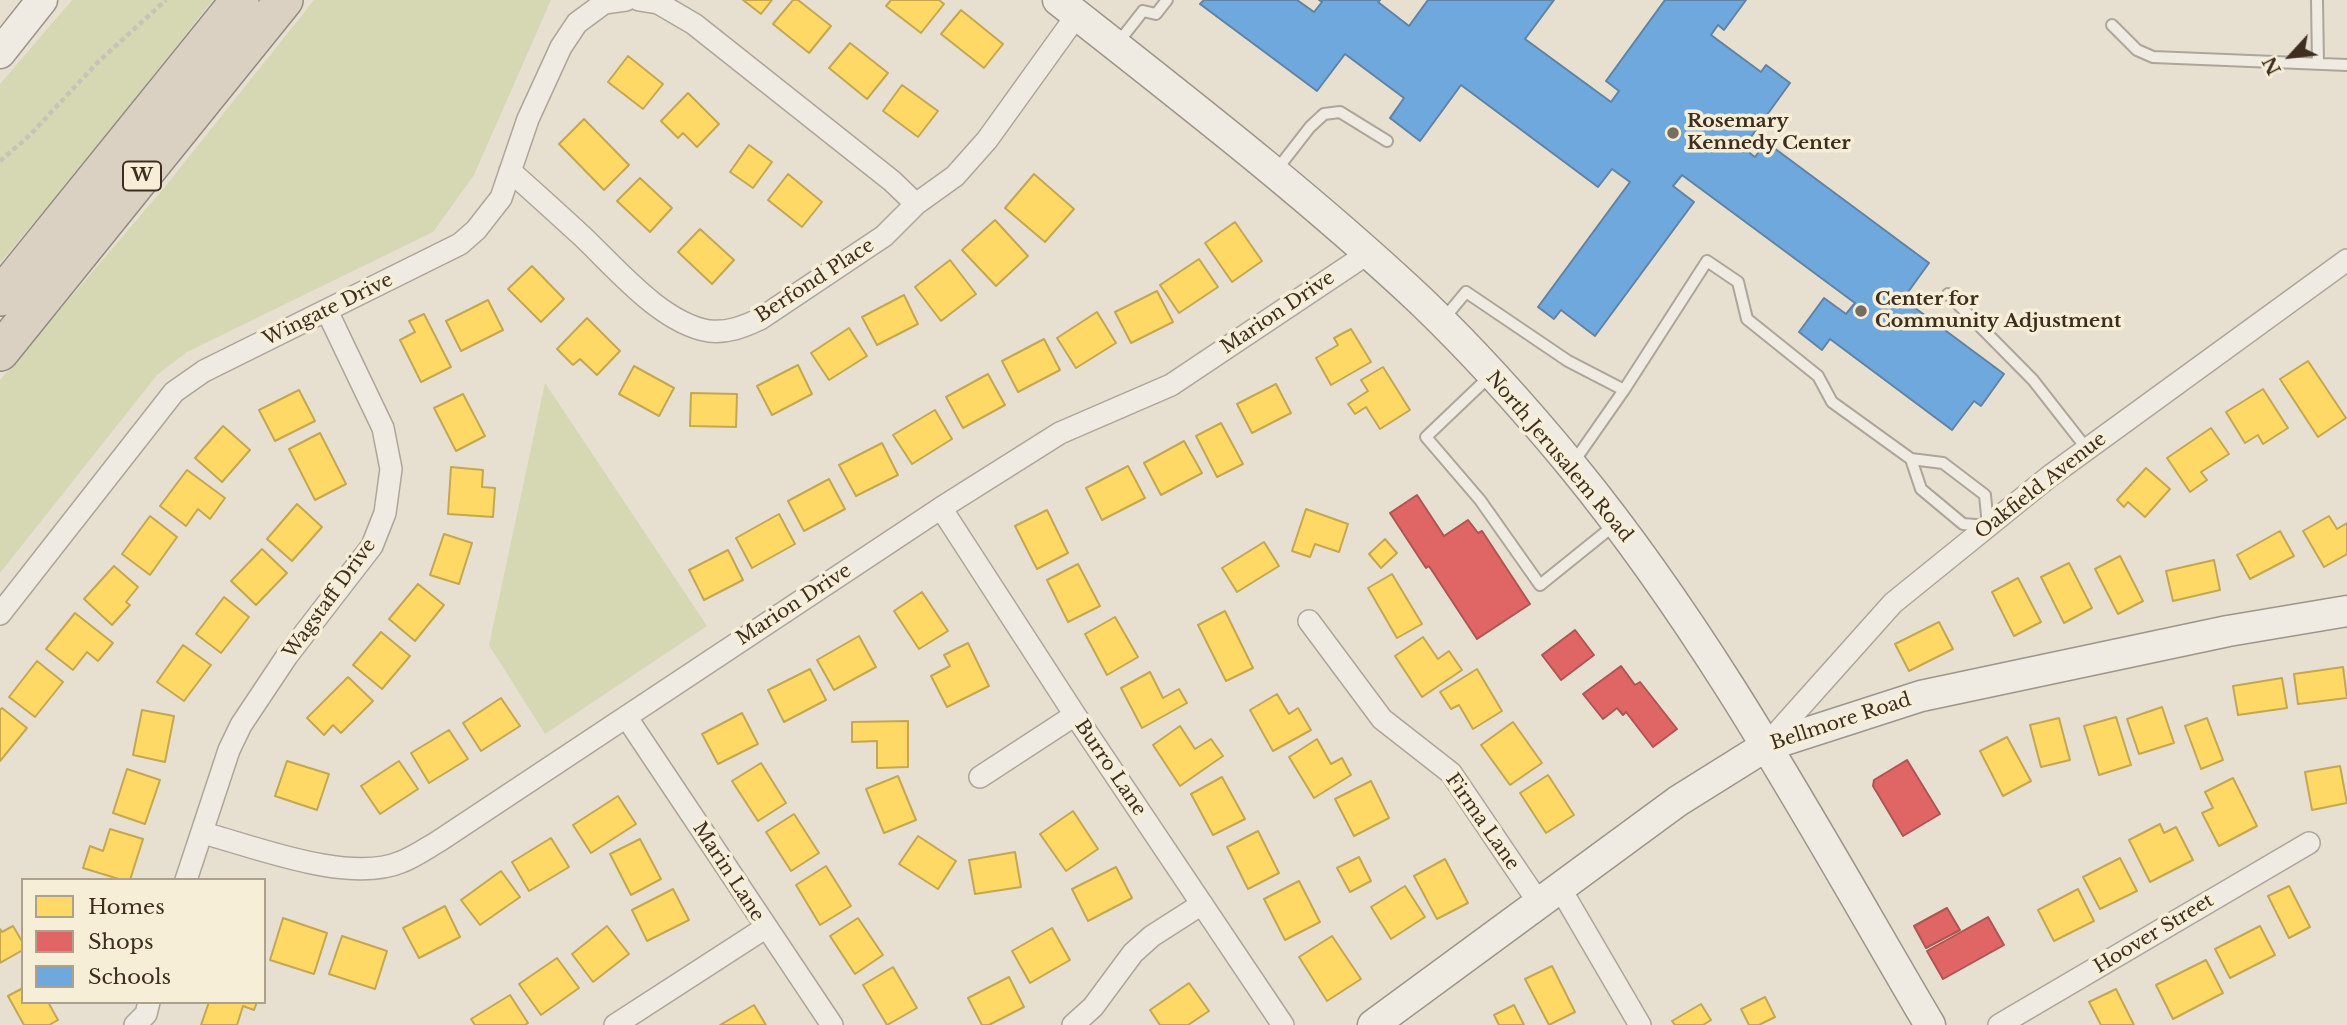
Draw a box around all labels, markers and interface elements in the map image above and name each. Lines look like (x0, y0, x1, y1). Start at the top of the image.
north arrow (2256, 21, 2326, 91)
text: N (2258, 53, 2286, 79)
place label: Rosemary Kennedy Center (1687, 111, 1851, 155)
marker: Rosemary Kennedy Center (1665, 125, 1681, 141)
road number: W (123, 162, 161, 190)
street label: Berfond Place (751, 234, 879, 328)
street label: Marion Drive (1217, 267, 1339, 359)
street label: Wingate Drive (259, 269, 397, 351)
place label: Center for Community Adjustment (1875, 289, 2121, 333)
marker: Center for Community Adjustment (1853, 303, 1869, 319)
street label: North Jerusalem Road (1481, 367, 1637, 547)
street label: Oakfield Avenue (1971, 428, 2111, 544)
street label: Wagstaff Drive (279, 535, 381, 663)
street label: Marion Drive (732, 559, 856, 651)
street label: Bellmore Road (1768, 689, 1914, 755)
street label: Burro Lane (1069, 715, 1151, 821)
street label: Firma Lane (1440, 769, 1524, 875)
street label: Marin Lane (687, 818, 769, 926)
legend (21, 878, 266, 1004)
street label: Hoover Street (2090, 889, 2218, 979)
text: Homes (88, 894, 165, 920)
text: Shops (88, 929, 154, 955)
text: Schools (88, 964, 171, 990)

